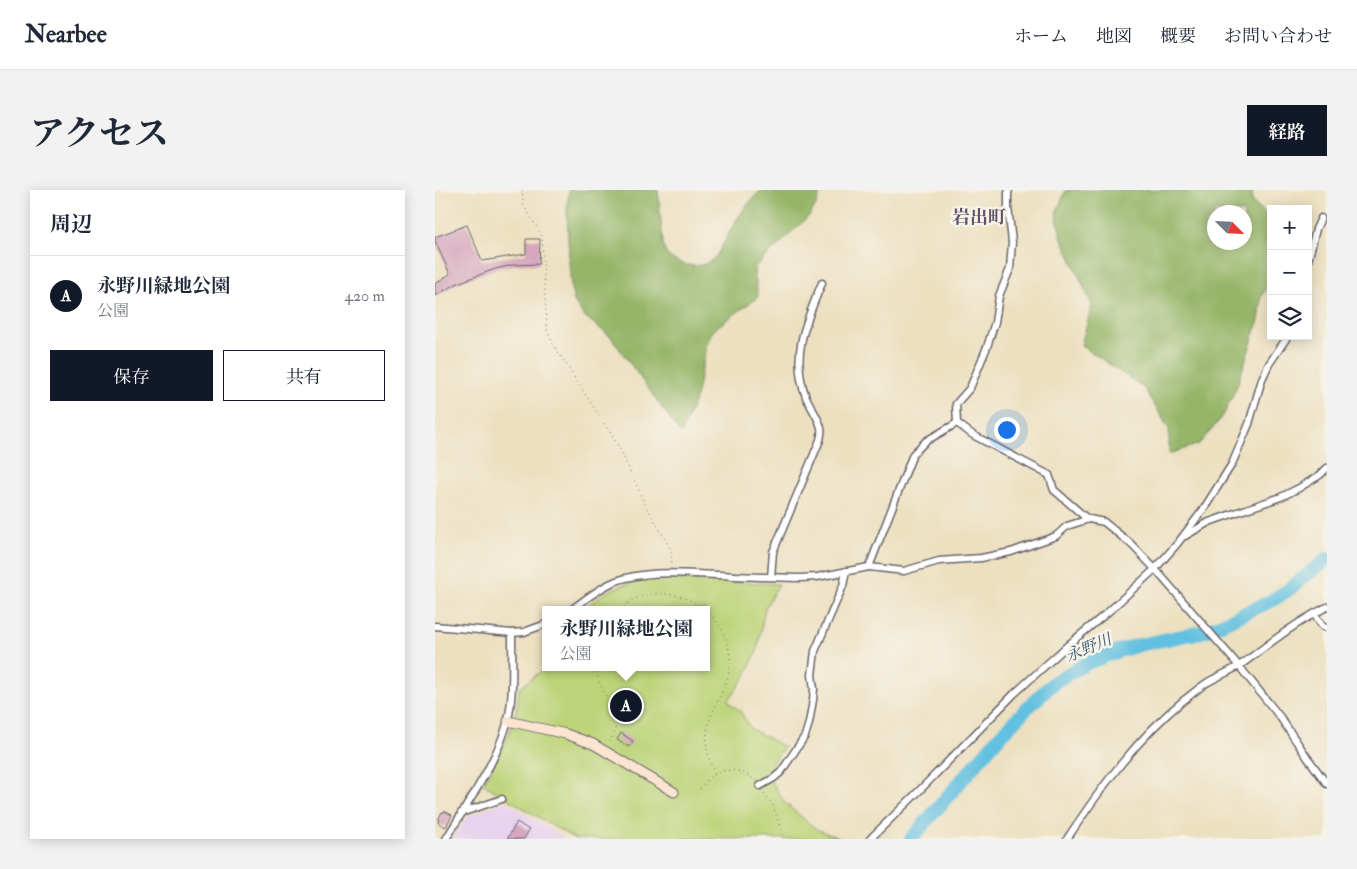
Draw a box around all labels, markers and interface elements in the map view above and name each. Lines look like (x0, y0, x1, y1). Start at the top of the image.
text: Nearbee (25, 19, 107, 50)
text: ホーム (1014, 25, 1068, 48)
text: 地図 (1096, 25, 1132, 48)
text: 概要 (1160, 25, 1196, 48)
text: お問い合わせ (1224, 25, 1332, 48)
button: 経路 (1247, 105, 1327, 156)
text: アクセス (30, 112, 169, 156)
north arrow (1207, 205, 1252, 250)
map controls (1267, 205, 1312, 340)
button: + (1267, 205, 1312, 250)
district label: 岩出町 (952, 206, 1006, 229)
text: 周辺 (50, 211, 92, 238)
button: − (1267, 250, 1312, 295)
text: 永野川緑地公園 (97, 274, 230, 298)
text: A (61, 286, 71, 306)
text: 420 m (344, 286, 385, 306)
button: layers (1267, 295, 1312, 340)
text: 公園 (97, 301, 129, 321)
button: 保存 (50, 350, 213, 401)
button: 共有 (223, 350, 385, 401)
your location (994, 417, 1020, 443)
popup (542, 606, 710, 671)
text: 永野川緑地公園 (559, 617, 693, 641)
water label: 永野川 (1062, 629, 1116, 667)
text: 公園 (559, 644, 592, 664)
pin: A (610, 687, 642, 725)

